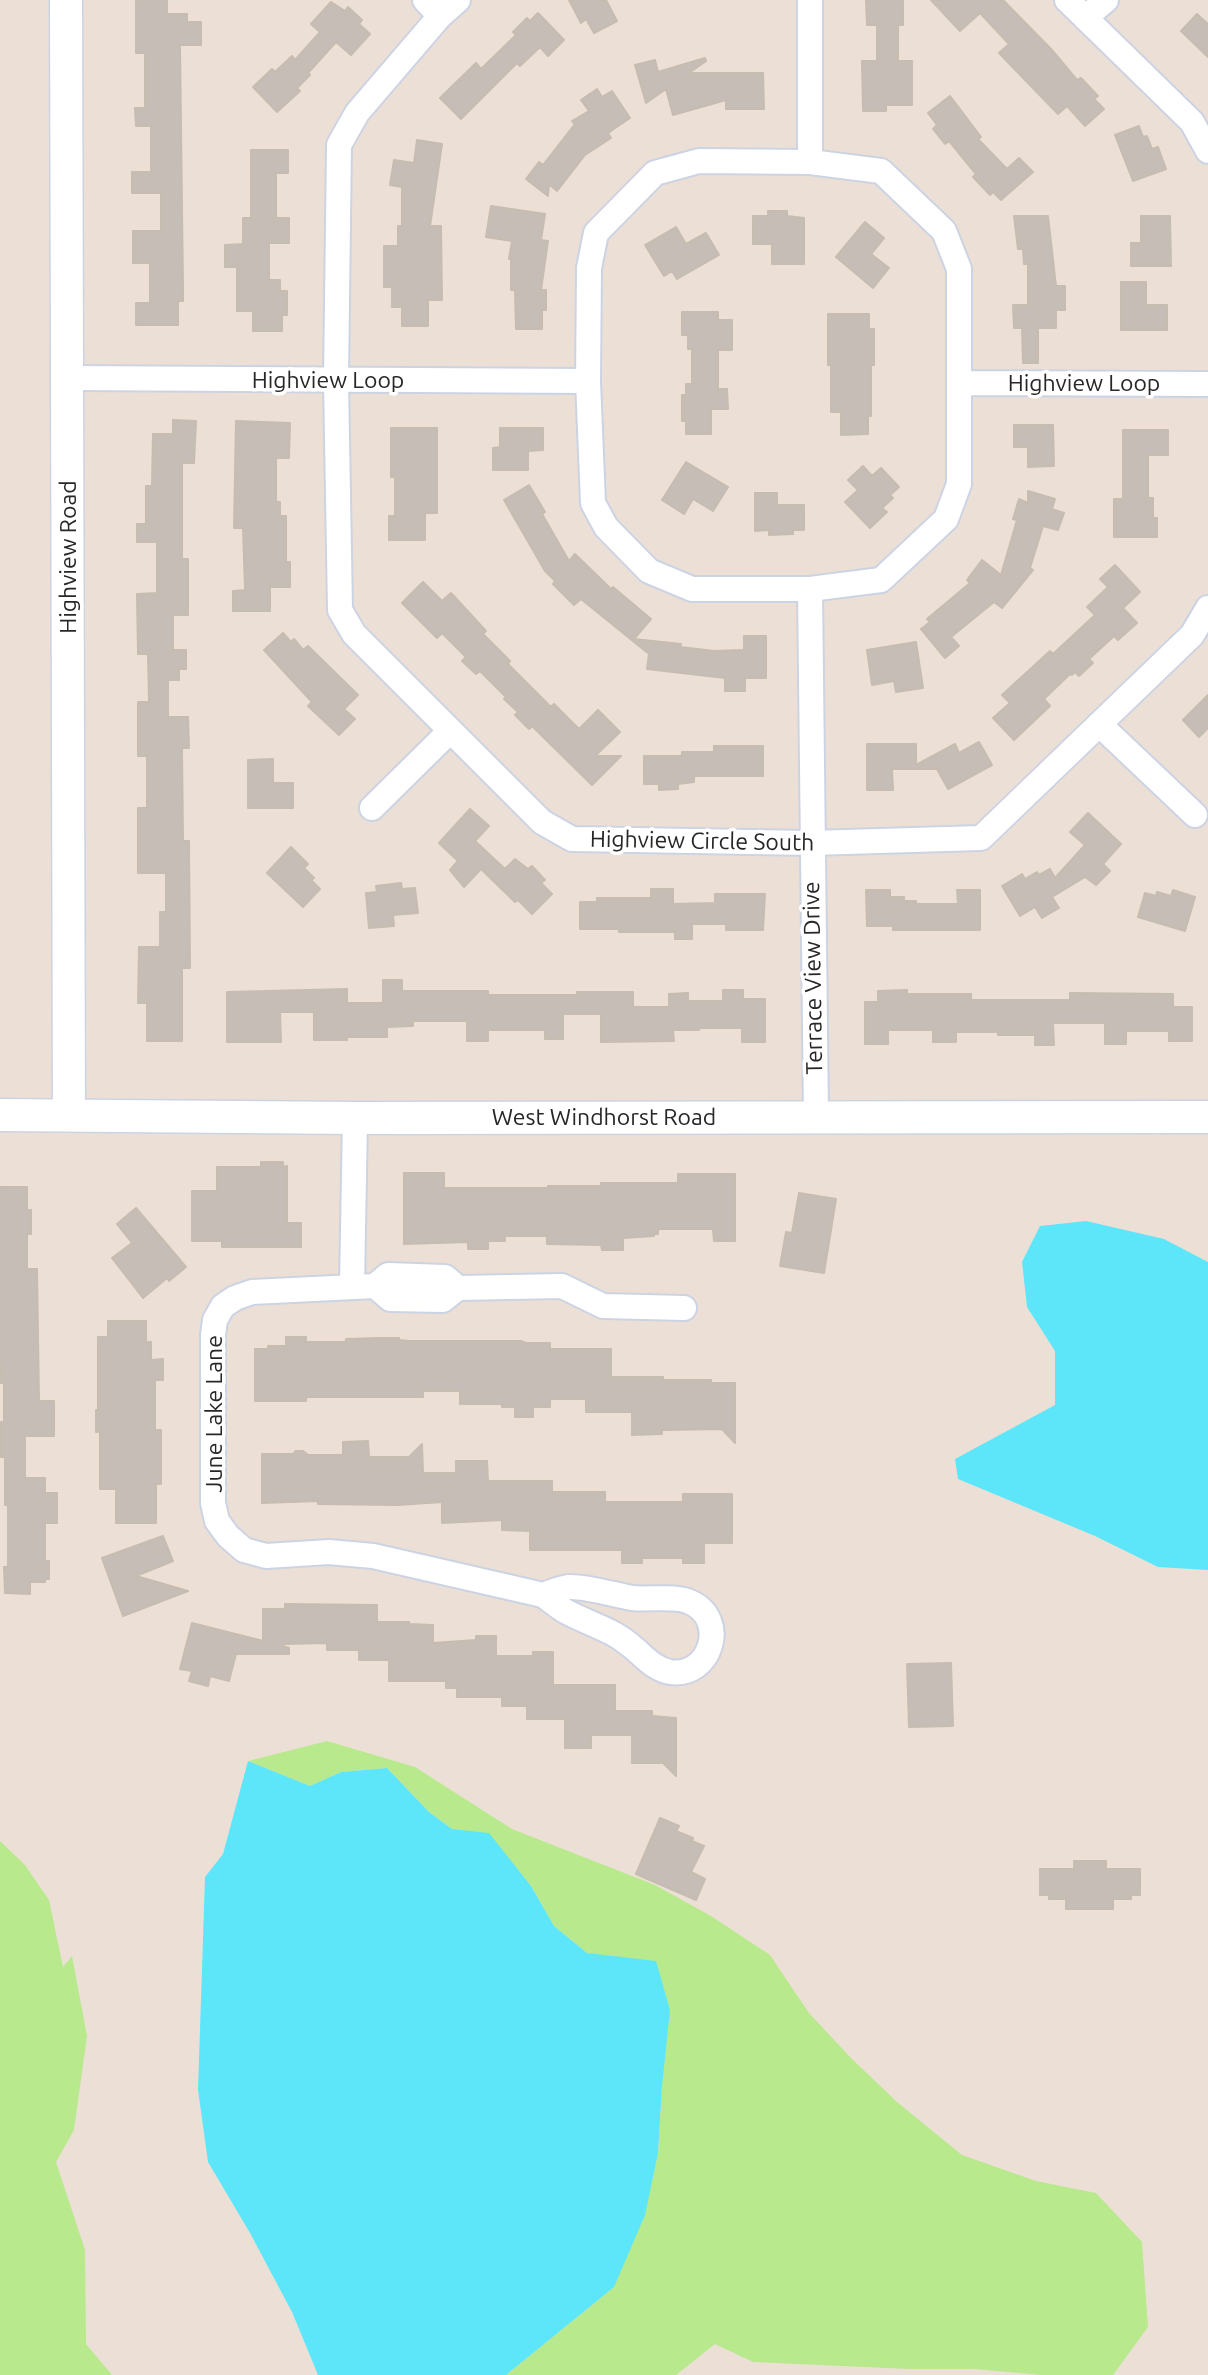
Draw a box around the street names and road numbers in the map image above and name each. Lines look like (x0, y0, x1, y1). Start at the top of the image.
street label: Highview Loop (252, 366, 404, 394)
street label: Highview Loop (1008, 369, 1160, 397)
street label: Highview Road (54, 480, 82, 634)
street label: Highview Circle South (590, 825, 814, 857)
street label: Terrace View Drive (798, 881, 828, 1075)
street label: West Windhorst Road (492, 1103, 716, 1131)
street label: June Lake Lane (200, 1335, 228, 1493)

